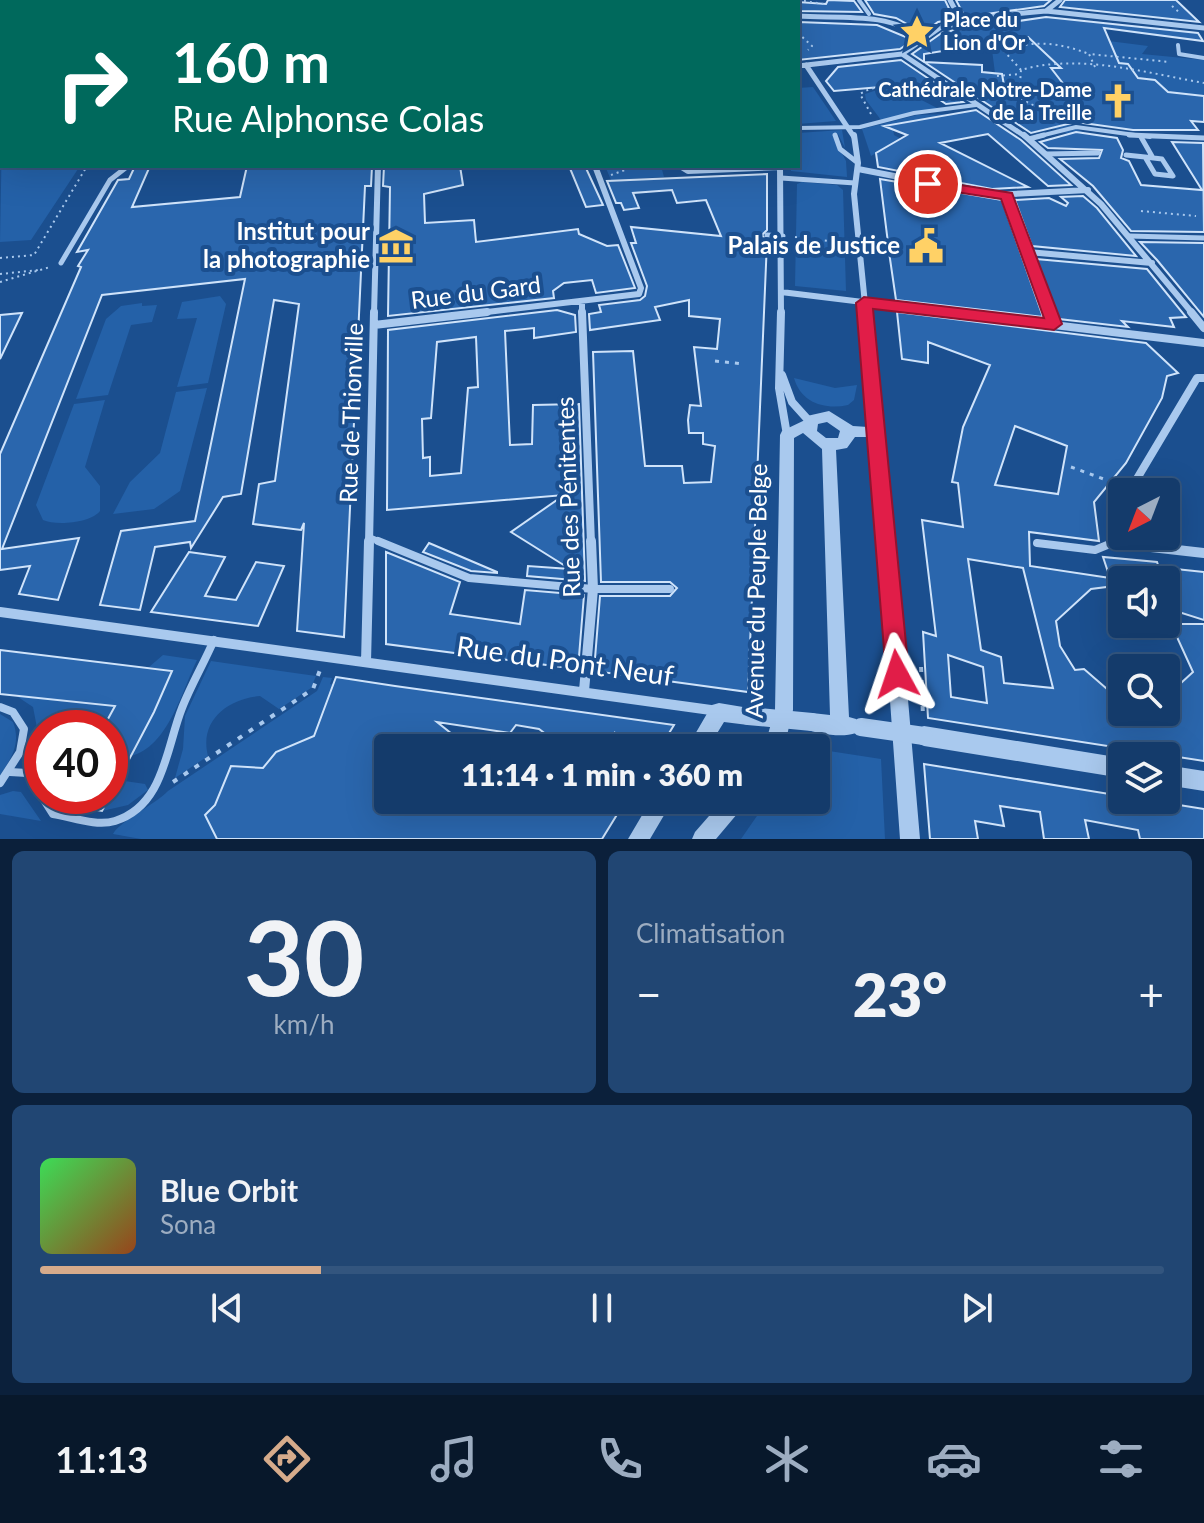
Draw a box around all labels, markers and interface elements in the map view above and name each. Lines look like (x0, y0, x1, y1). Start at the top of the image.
place label: Place du Lion d'Or (943, 7, 1026, 54)
place icon: Place du Lion d'Or (898, 13, 936, 51)
text: 160 m (172, 28, 330, 95)
icon: right (40, 32, 144, 136)
place label: Cathédrale Notre-Dame de la Treille (878, 77, 1092, 124)
church icon: Cathédrale Notre-Dame de la Treille (1099, 82, 1137, 120)
text: Rue Alphonse Colas (172, 96, 484, 140)
pin (894, 150, 962, 218)
icon: arrive (906, 162, 950, 206)
place label: Institut pour la photographie (203, 216, 370, 273)
museum icon: Institut pour la photographie (377, 227, 415, 265)
public building icon: Palais de Justice (907, 227, 945, 265)
place label: Palais de Justice (727, 230, 900, 259)
street label: Rue du Gard (409, 269, 543, 314)
street label: Rue de Thionville (333, 322, 368, 504)
street label: Rue des Pénitentes (550, 396, 586, 598)
street label: Avenue du Peuple Belge (739, 463, 772, 719)
north arrow (1108, 478, 1180, 550)
map controls (1108, 478, 1180, 814)
button: sound (1108, 566, 1180, 638)
street label: Rue du Pont Neuf (454, 628, 676, 692)
position arrow (855, 632, 939, 716)
button: search (1108, 654, 1180, 726)
speed limit sign: 40 (24, 710, 128, 814)
button: layers (1108, 742, 1180, 814)
text: 11:14 · 1 min · 360 m (461, 756, 743, 792)
text: 30 (244, 893, 364, 1018)
text: Climatisation (636, 917, 785, 949)
text: 23° (853, 958, 947, 1030)
text: − (636, 968, 662, 1020)
text: + (1138, 968, 1164, 1020)
text: km/h (274, 1008, 334, 1040)
text: Blue Orbit (160, 1172, 298, 1208)
text: Sona (160, 1208, 216, 1240)
icon: previous (205, 1286, 249, 1330)
icon: pause (580, 1286, 624, 1330)
icon: next (955, 1286, 999, 1330)
icon: directions (259, 1431, 315, 1487)
icon: music (426, 1431, 482, 1487)
icon: phone (592, 1431, 648, 1487)
icon: climate (759, 1431, 815, 1487)
icon: car (926, 1431, 982, 1487)
icon: filters (1093, 1431, 1149, 1487)
text: 11:13 (55, 1437, 148, 1481)

